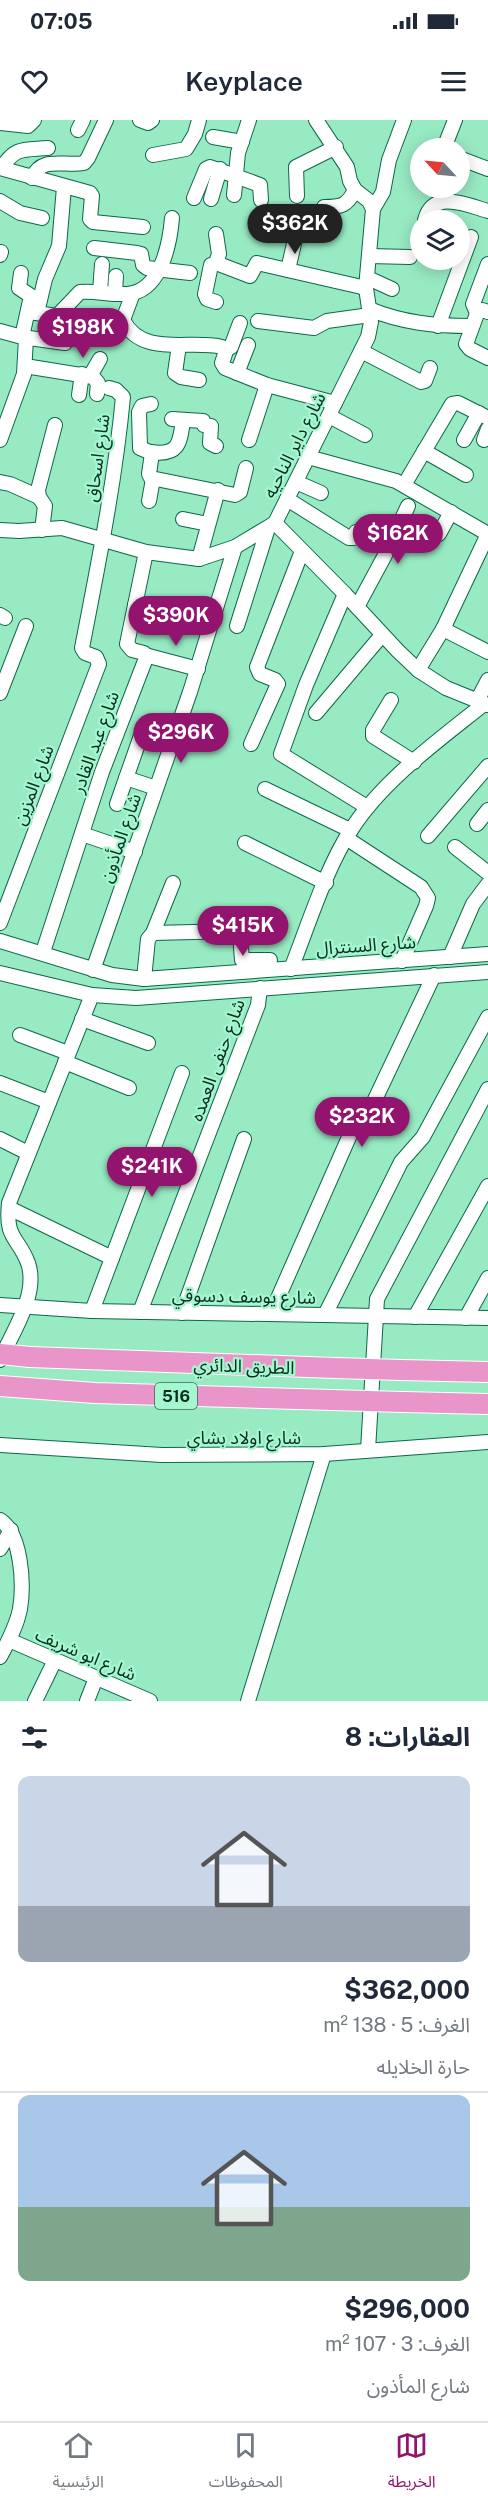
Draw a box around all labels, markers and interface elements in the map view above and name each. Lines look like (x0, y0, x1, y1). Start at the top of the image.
text: 07:05 (30, 8, 93, 34)
icon: heart (18, 65, 51, 98)
text: Keyplace (185, 65, 303, 97)
icon: menu (437, 65, 470, 98)
north arrow (410, 138, 470, 198)
map controls (410, 138, 470, 270)
pin: $362K (253, 204, 337, 255)
button: layers (410, 210, 470, 270)
text: $362K (261, 211, 329, 235)
pin: $198K (41, 308, 125, 359)
text: $198K (51, 315, 115, 339)
street label: شارع داير الناحيه (258, 389, 333, 503)
street label: شارع اسحاق (80, 413, 118, 504)
pin: $162K (356, 514, 440, 565)
text: $162K (367, 521, 429, 545)
pin: $390K (134, 596, 218, 647)
text: $390K (142, 603, 210, 627)
street label: شارع عبد القادر (67, 688, 127, 798)
pin: $296K (139, 713, 223, 764)
text: $296K (148, 720, 214, 744)
street label: شارع المزين (8, 742, 62, 829)
street label: شارع المأذون (95, 791, 149, 887)
pin: $415K (201, 906, 285, 957)
text: $415K (211, 913, 275, 937)
street label: شارع السنترال (315, 931, 417, 963)
street label: شارع حنفى العمده (185, 996, 253, 1125)
pin: $232K (320, 1097, 404, 1148)
text: $232K (329, 1104, 395, 1128)
pin: $241K (110, 1147, 194, 1198)
text: $241K (121, 1154, 183, 1178)
street label: شارع يوسف دسوقي (172, 1284, 316, 1312)
street label: الطريق الدائري (193, 1354, 295, 1381)
road number: 516 (155, 1383, 197, 1409)
street label: شارع اولاد بشاي (187, 1427, 301, 1452)
street label: شارع ابو شريف (31, 1623, 139, 1688)
icon: filters (18, 1721, 51, 1754)
text: العقارات: 8 (345, 1721, 470, 1752)
icon: home (190, 1815, 298, 1923)
text: $362,000 (344, 1974, 470, 2005)
text: الغرف: 5 · 138 m² (323, 2013, 470, 2037)
text: حارة الخلايله (377, 2055, 470, 2079)
icon: home (190, 2134, 298, 2242)
text: $296,000 (344, 2293, 470, 2324)
text: الغرف: 3 · 107 m² (325, 2332, 470, 2356)
text: شارع المأذون (367, 2374, 470, 2398)
tab: الرئيسية (52, 2429, 104, 2499)
tab: المحفوظات (209, 2429, 283, 2499)
tab: الخريطة (388, 2429, 436, 2499)

